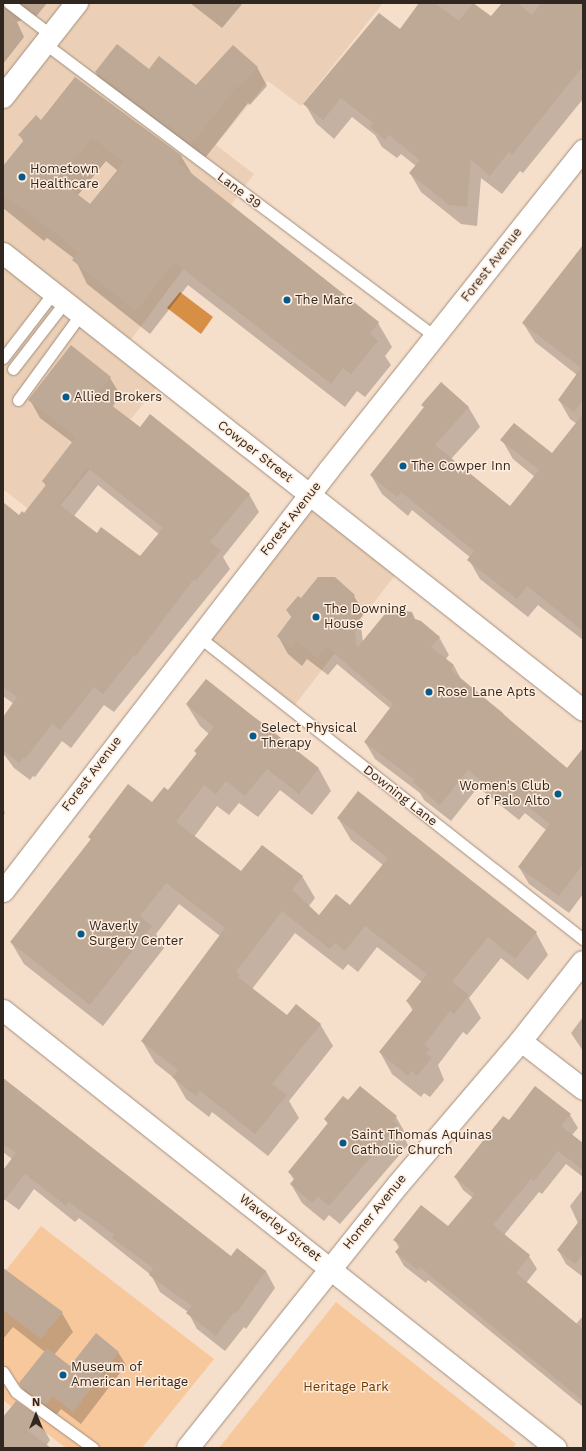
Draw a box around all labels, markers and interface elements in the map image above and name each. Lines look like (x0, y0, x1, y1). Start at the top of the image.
place label: Hometown Healthcare (30, 162, 99, 193)
street label: Lane 39 (214, 170, 264, 212)
marker: Hometown Healthcare (17, 172, 27, 182)
street label: Forest Avenue (458, 225, 526, 305)
place label: The Marc (295, 292, 353, 308)
marker: The Marc (282, 295, 292, 305)
place label: Allied Brokers (74, 389, 162, 405)
marker: Allied Brokers (61, 392, 71, 402)
street label: Cowper Street (214, 418, 296, 486)
place label: The Cowper Inn (411, 458, 511, 474)
marker: The Cowper Inn (398, 461, 408, 471)
street label: Forest Avenue (257, 479, 325, 559)
place label: The Downing House (324, 602, 406, 633)
marker: The Downing House (311, 612, 321, 622)
place label: Rose Lane Apts (437, 684, 536, 700)
marker: Rose Lane Apts (424, 687, 434, 697)
place label: Select Physical Therapy (261, 721, 357, 752)
marker: Select Physical Therapy (248, 731, 258, 741)
street label: Forest Avenue (59, 733, 125, 815)
street label: Downing Lane (360, 762, 440, 830)
place label: Women's Club of Palo Alto (459, 779, 550, 810)
marker: Women's Club of Palo Alto (553, 789, 563, 799)
place label: Waverly Surgery Center (89, 919, 184, 950)
marker: Waverly Surgery Center (76, 929, 86, 939)
place label: Saint Thomas Aquinas Catholic Church (351, 1128, 493, 1159)
marker: Saint Thomas Aquinas Catholic Church (338, 1138, 348, 1148)
street label: Homer Avenue (340, 1171, 410, 1253)
street label: Waverley Street (236, 1191, 324, 1265)
place label: Museum of American Heritage (71, 1360, 188, 1391)
marker: Museum of American Heritage (58, 1370, 68, 1380)
park label: Heritage Park (303, 1379, 389, 1395)
north arrow (16, 1395, 56, 1435)
text: N (32, 1396, 40, 1409)

